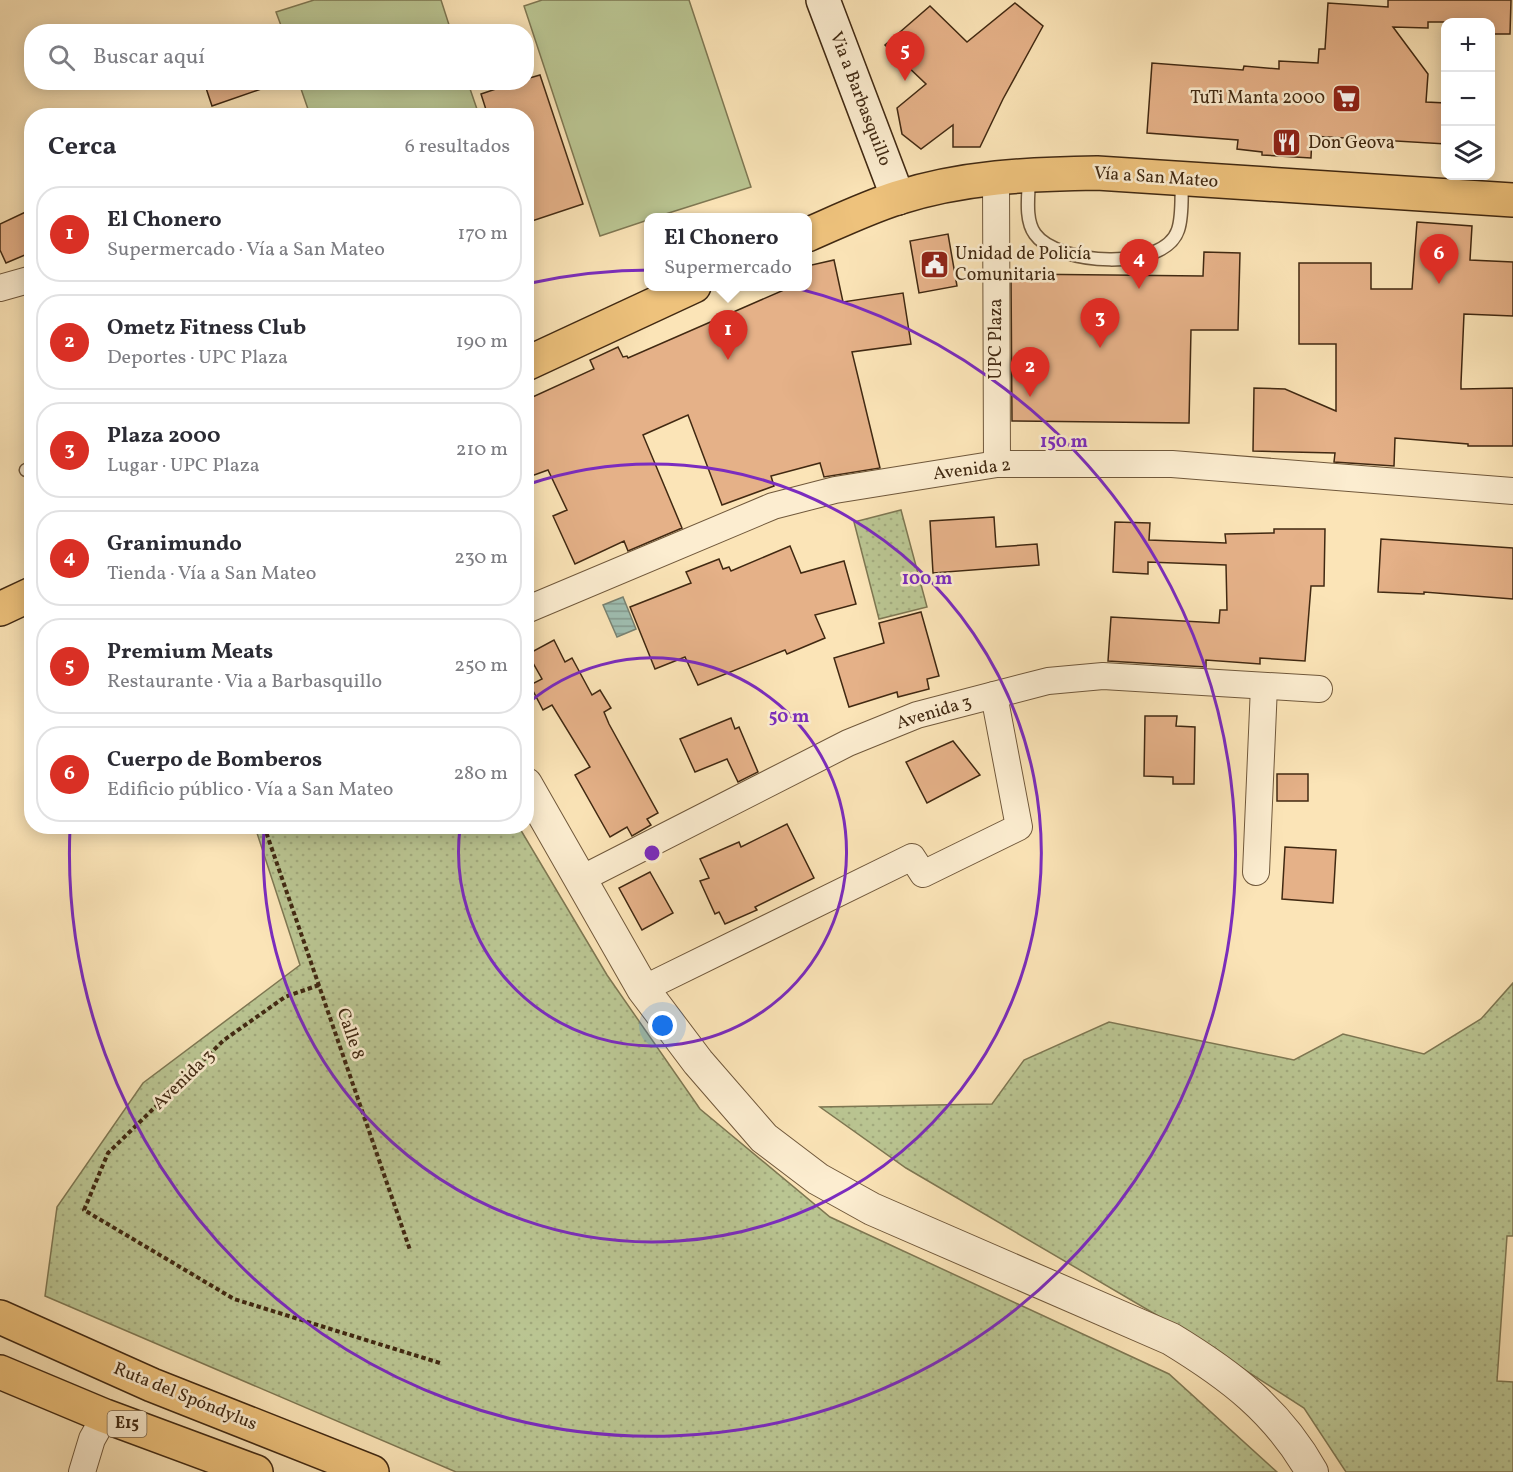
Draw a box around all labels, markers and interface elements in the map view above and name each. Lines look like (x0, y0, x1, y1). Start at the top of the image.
map controls (1441, 18, 1495, 180)
button: + (1441, 18, 1495, 72)
search box (24, 24, 534, 90)
street label: Via a Barbasquillo (823, 28, 897, 170)
pin: 5 (886, 32, 924, 81)
icon: search (45, 41, 78, 74)
text: Buscar aquí (93, 42, 205, 73)
button: − (1441, 72, 1495, 126)
supermarket icon: TuTi Manta 2000 (1330, 82, 1362, 114)
place label: TuTi Manta 2000 (1190, 86, 1325, 111)
button: layers (1441, 126, 1495, 180)
restaurant icon: Don Geova (1271, 127, 1303, 159)
text: Cerca (48, 129, 117, 165)
place label: Don Geova (1308, 131, 1395, 156)
text: 6 resultados (405, 133, 510, 161)
street label: Vía a San Mateo (1093, 161, 1219, 195)
text: El Chonero (107, 205, 222, 236)
popup (644, 213, 812, 291)
text: 1 (65, 220, 74, 248)
text: 170 m (458, 220, 508, 248)
text: El Chonero (664, 223, 779, 254)
pin: 6 (1420, 234, 1458, 284)
text: Supermercado · Vía a San Mateo (107, 236, 385, 264)
pin: 4 (1120, 240, 1158, 289)
place label: Unidad de Policía Comunitaria (955, 242, 1091, 288)
public building icon: Unidad de Policía Comunitaria (918, 248, 950, 280)
text: Supermercado (664, 254, 792, 282)
pin: 3 (1080, 298, 1120, 348)
street label: UPC Plaza (984, 299, 1009, 379)
pin: 1 (708, 310, 748, 360)
text: Ometz Fitness Club (107, 313, 306, 344)
text: 2 (64, 328, 75, 356)
text: 190 m (456, 328, 508, 356)
text: Deportes · UPC Plaza (107, 344, 288, 372)
pin: 2 (1010, 348, 1050, 397)
text: Plaza 2000 (107, 421, 221, 452)
text: 150 m (1040, 430, 1088, 455)
text: 3 (64, 436, 75, 464)
text: 210 m (456, 436, 508, 464)
text: Lugar · UPC Plaza (107, 452, 260, 480)
street label: Avenida 2 (932, 453, 1012, 487)
text: Granimundo (107, 529, 242, 560)
text: 4 (63, 544, 76, 572)
text: 230 m (454, 544, 508, 572)
text: Tienda · Vía a San Mateo (107, 560, 316, 588)
text: 100 m (902, 567, 952, 592)
text: Premium Meats (107, 637, 273, 668)
text: 5 (65, 652, 74, 680)
text: 250 m (454, 652, 508, 680)
text: Restaurante · Via a Barbasquillo (107, 668, 382, 696)
street label: Avenida 3 (893, 690, 975, 736)
text: 50 m (769, 705, 809, 730)
text: Cuerpo de Bomberos (107, 745, 322, 776)
text: 6 (64, 760, 75, 788)
text: 280 m (453, 760, 508, 788)
text: Edificio público · Vía a San Mateo (107, 776, 393, 804)
centre of rings (642, 843, 662, 863)
street label: Calle 8 (330, 1005, 370, 1063)
your location (648, 1011, 677, 1040)
street label: Avenida 3 (147, 1044, 221, 1116)
street label: Ruta del Spóndylus (110, 1357, 260, 1437)
road number: E15 (108, 1411, 146, 1437)

